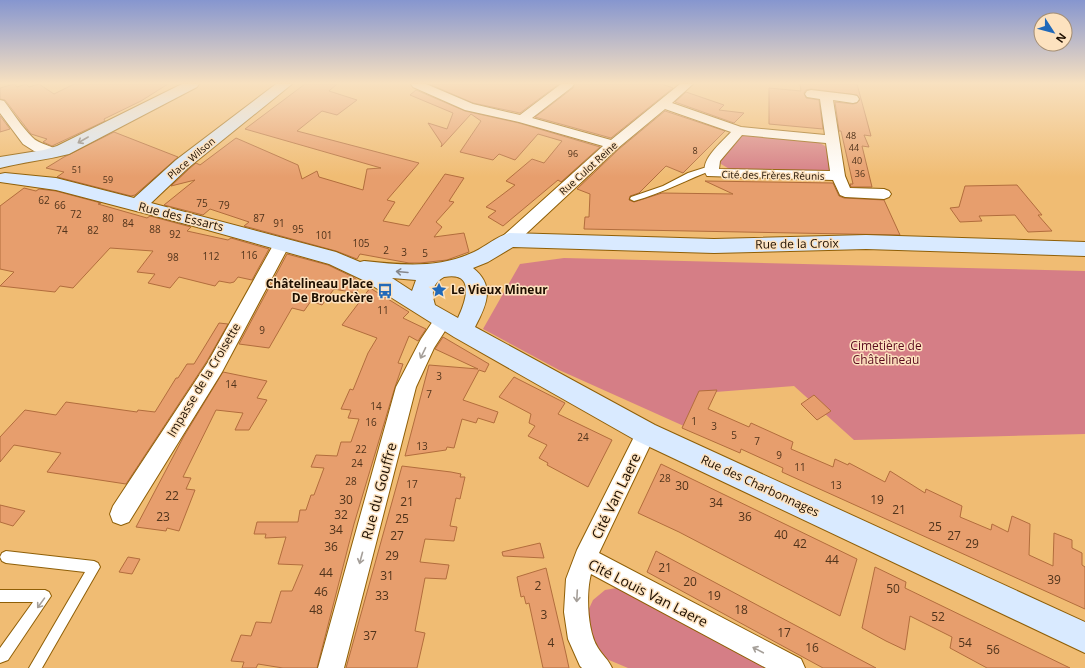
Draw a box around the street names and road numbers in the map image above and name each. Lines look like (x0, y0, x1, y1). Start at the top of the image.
street label: Place Wilson (164, 134, 218, 182)
street label: Rue Culot Reine (556, 138, 620, 198)
street label: Cité des Frères Réunis (721, 167, 825, 183)
street label: Rue des Essarts (137, 198, 226, 235)
street label: Rue de la Croix (755, 234, 840, 253)
street label: Impasse de la Croisette (163, 319, 245, 440)
street label: Rue du Gouffre (356, 440, 401, 541)
street label: Cité Van Laere (586, 449, 645, 542)
street label: Rue des Charbonnages (698, 451, 822, 521)
street label: Cité Louis Van Laere (585, 554, 711, 631)

